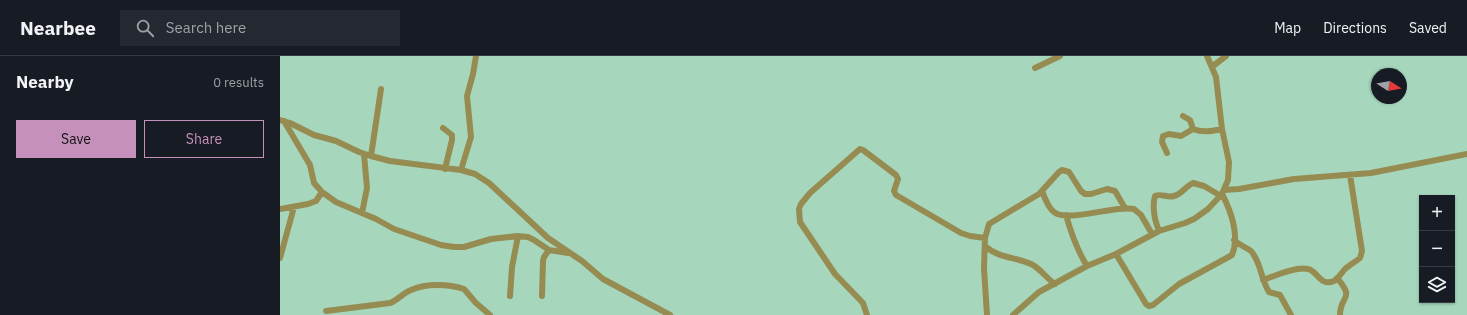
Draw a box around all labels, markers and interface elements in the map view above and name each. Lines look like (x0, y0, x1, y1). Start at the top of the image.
search box (120, 10, 400, 46)
text: Nearbee (20, 16, 96, 40)
icon: search (134, 17, 156, 39)
text: Search here (166, 18, 246, 37)
text: Map (1274, 19, 1301, 37)
text: Directions (1323, 19, 1387, 37)
text: Saved (1409, 19, 1447, 37)
north arrow (1371, 68, 1407, 104)
text: Nearby (16, 71, 74, 93)
text: 0 results (213, 74, 264, 91)
button: Save (16, 120, 136, 158)
button: Share (144, 120, 264, 158)
map controls (1419, 195, 1455, 303)
button: + (1419, 195, 1455, 231)
button: − (1419, 231, 1455, 267)
button: layers (1419, 267, 1455, 303)

